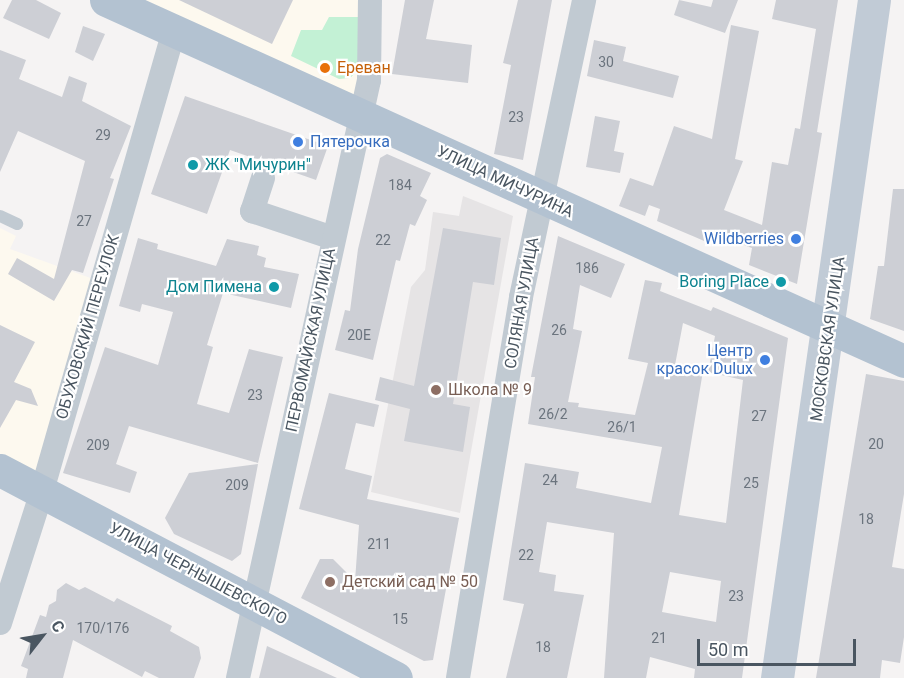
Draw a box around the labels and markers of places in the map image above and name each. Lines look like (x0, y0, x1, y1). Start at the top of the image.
place label: Ереван (337, 58, 391, 78)
marker: Ереван (318, 61, 332, 75)
place label: Пятерочка (310, 132, 390, 152)
marker: Пятерочка (291, 135, 305, 149)
place label: ЖК "Мичурин" (205, 155, 311, 175)
marker: ЖК "Мичурин" (186, 158, 200, 172)
place label: Wildberries (704, 229, 784, 249)
marker: Wildberries (789, 232, 803, 246)
place label: Boring Place (679, 272, 769, 292)
marker: Boring Place (774, 275, 788, 289)
place label: Дом Пимена (166, 277, 262, 297)
marker: Дом Пимена (267, 280, 281, 294)
place label: Центр красок Dulux (657, 341, 753, 379)
marker: Центр красок Dulux (758, 353, 772, 367)
place label: Школа № 9 (448, 380, 532, 400)
marker: Школа № 9 (429, 383, 443, 397)
place label: Детский сад № 50 (342, 572, 478, 592)
marker: Детский сад № 50 (323, 575, 337, 589)

